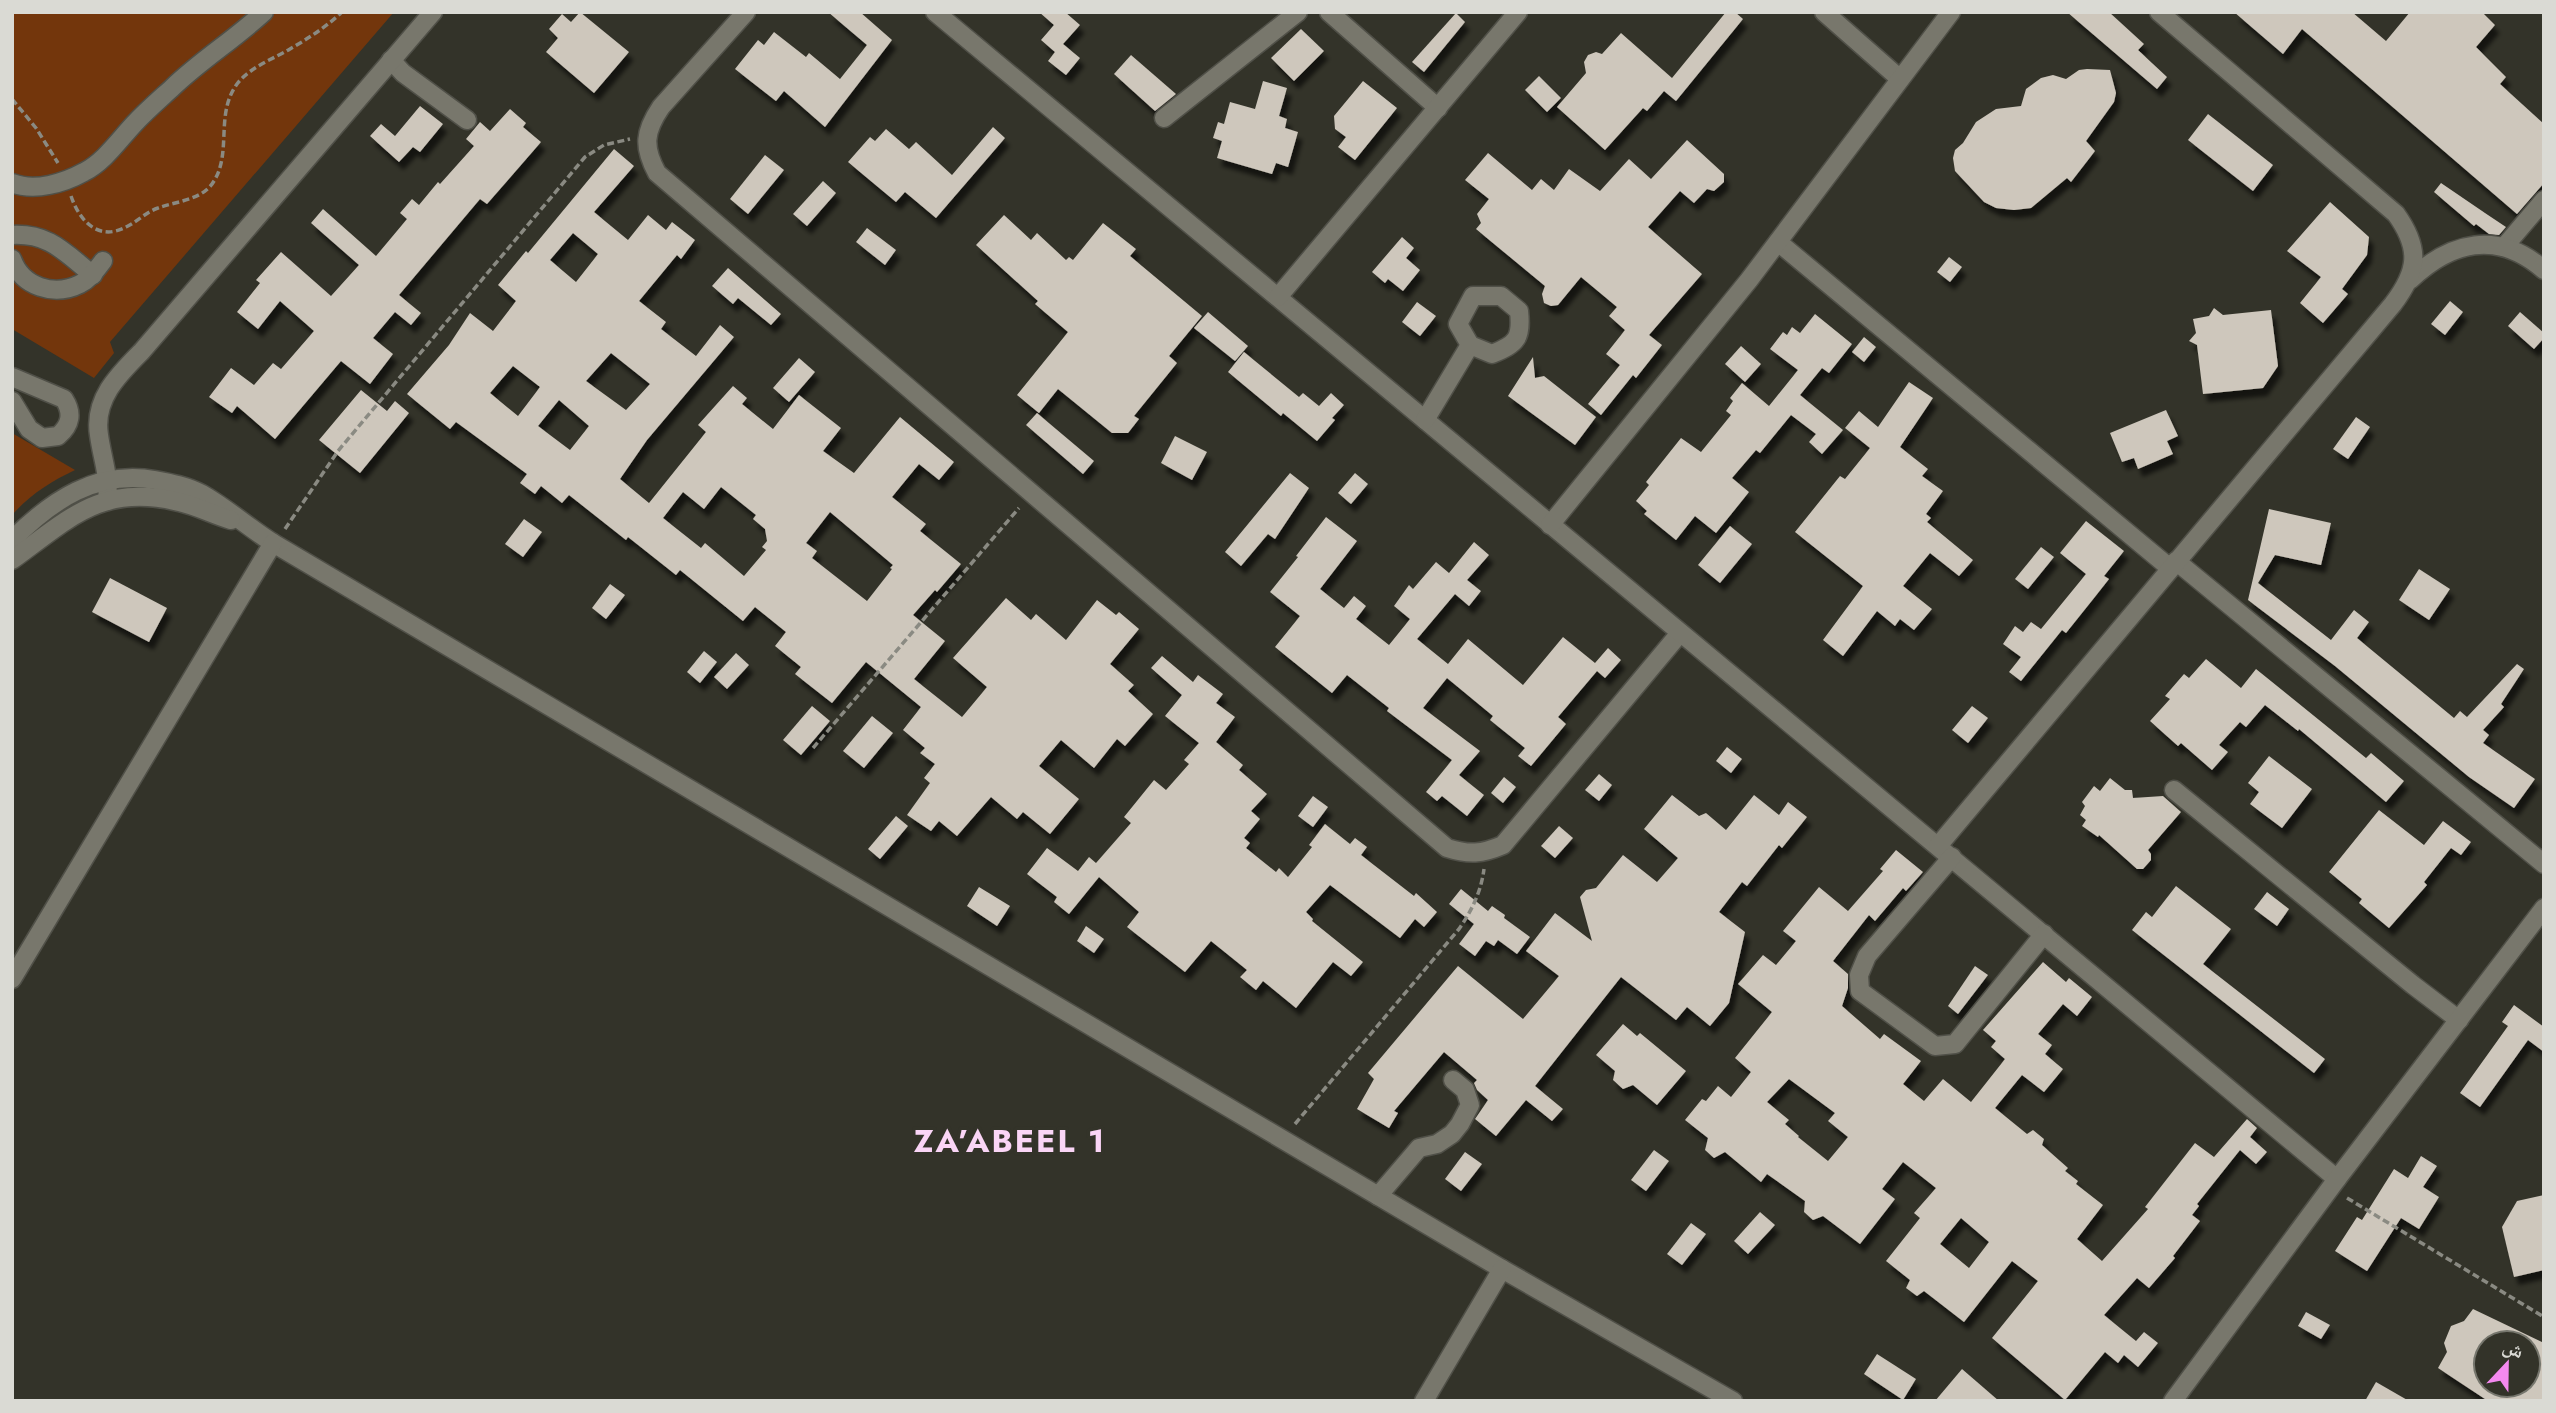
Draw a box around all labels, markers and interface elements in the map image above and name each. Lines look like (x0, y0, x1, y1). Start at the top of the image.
district label: ZA’ABEEL 1 (914, 1118, 1106, 1164)
north arrow (2472, 1329, 2542, 1399)
text: ش (2499, 1332, 2528, 1365)

